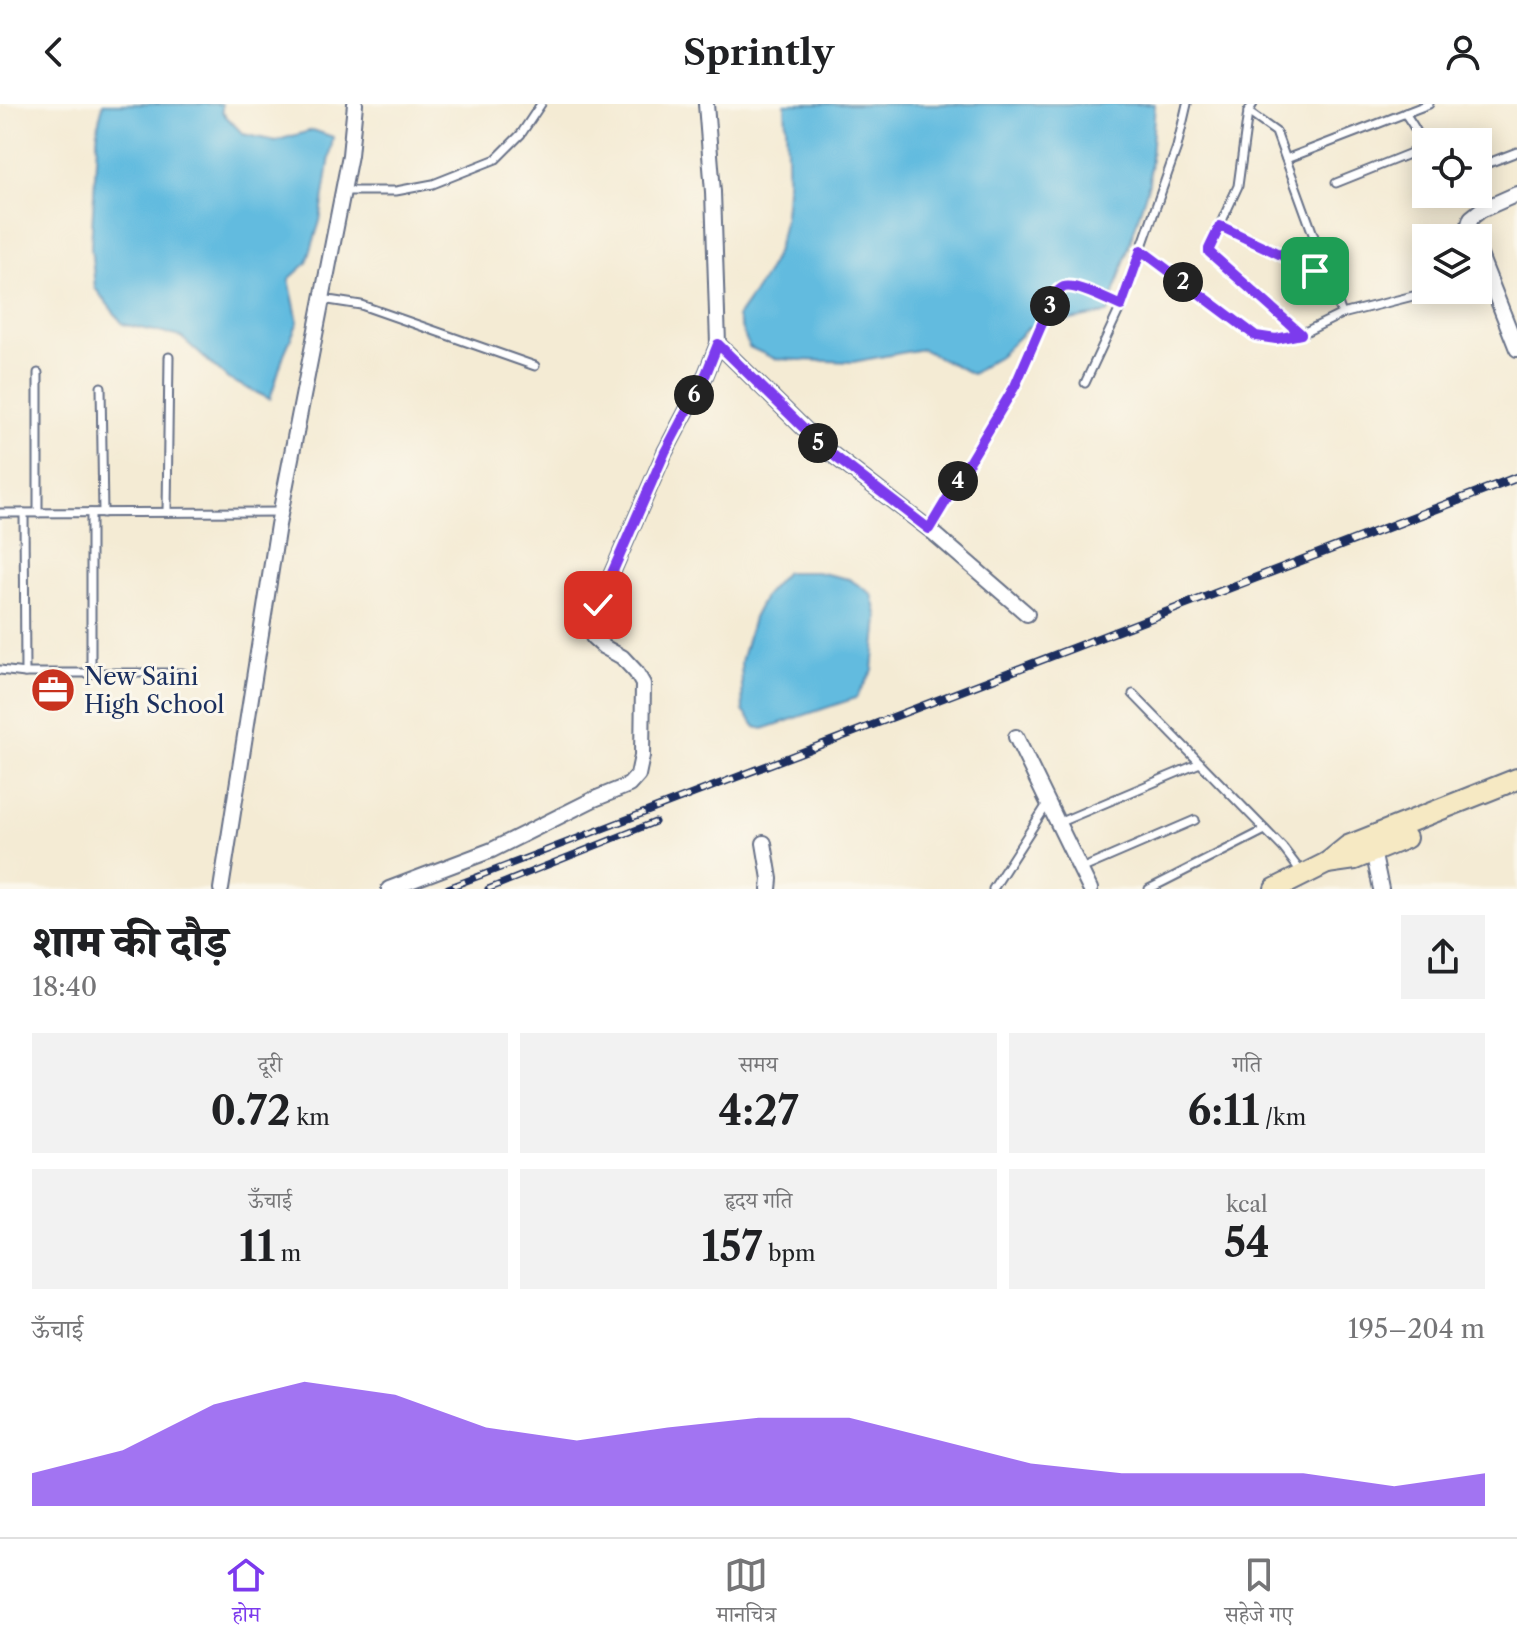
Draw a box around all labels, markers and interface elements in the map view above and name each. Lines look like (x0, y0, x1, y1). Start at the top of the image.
icon: back (32, 30, 76, 74)
text: Sprintly (683, 30, 834, 74)
icon: person (1441, 30, 1485, 74)
map controls (1412, 128, 1492, 304)
button: locate (1412, 128, 1492, 208)
button: layers (1412, 224, 1492, 304)
pin (1281, 237, 1349, 305)
icon: arrive (1293, 249, 1337, 293)
pin: 2 (1163, 262, 1203, 302)
text: 2 (1177, 268, 1190, 295)
pin: 3 (1030, 286, 1070, 326)
text: 3 (1044, 292, 1056, 319)
pin: 6 (674, 375, 714, 415)
text: 6 (687, 381, 701, 408)
pin: 5 (798, 423, 838, 463)
text: 5 (812, 429, 824, 456)
pin: 4 (938, 461, 978, 501)
text: 4 (951, 467, 965, 494)
pin (564, 571, 632, 639)
icon: check (576, 583, 620, 627)
place label: New Saini High School (84, 662, 225, 719)
office icon: New Saini High School (29, 666, 77, 714)
text: शाम की दौड़ (32, 914, 228, 968)
button: share (1401, 915, 1485, 999)
text: 18:40 (32, 971, 97, 1003)
text: दूरी (258, 1051, 282, 1078)
text: समय (739, 1051, 778, 1078)
text: गति (1232, 1051, 1261, 1078)
text: 0.72 (211, 1086, 291, 1135)
text: 4:27 (718, 1086, 799, 1135)
text: 6:11 (1187, 1086, 1259, 1135)
text: km (291, 1104, 330, 1131)
text: /km (1259, 1104, 1306, 1131)
text: ऊँचाई (248, 1187, 292, 1214)
text: हृदय गति (725, 1187, 792, 1214)
text: kcal (1226, 1191, 1268, 1218)
text: 54 (1224, 1218, 1270, 1267)
text: 11 (239, 1222, 275, 1271)
text: 157 (701, 1222, 762, 1271)
text: m (275, 1240, 301, 1267)
text: bpm (762, 1240, 816, 1267)
text: ऊँचाई (32, 1313, 83, 1345)
text: 195–204 m (1348, 1313, 1485, 1345)
tab: होम (224, 1553, 268, 1636)
tab: मानचित्र (716, 1553, 776, 1636)
tab: सहेजे गए (1224, 1553, 1293, 1636)

